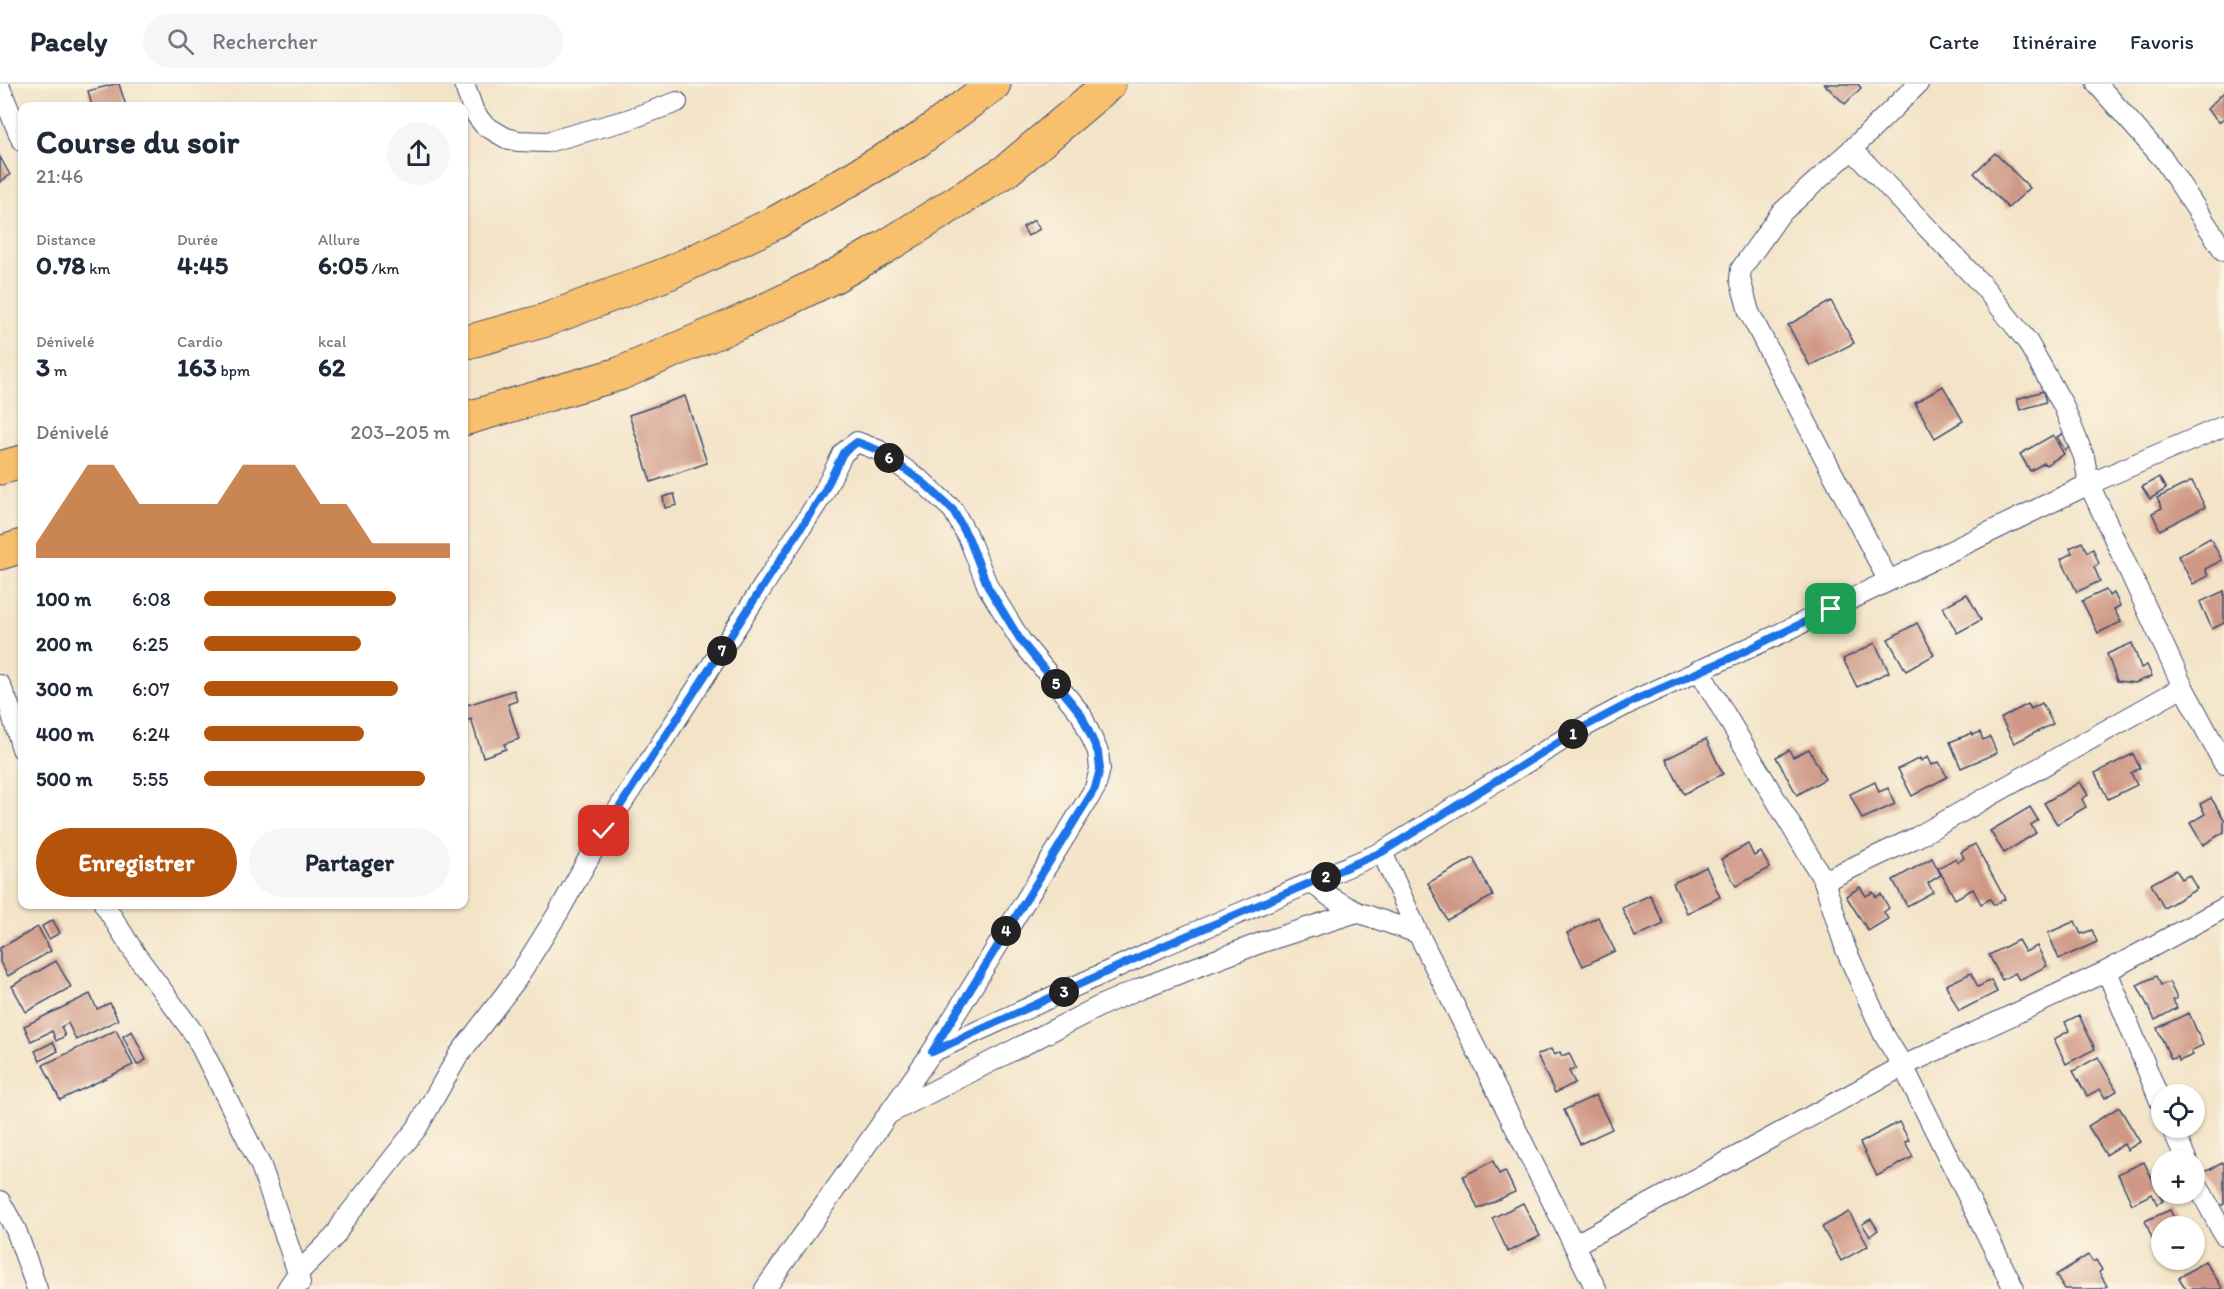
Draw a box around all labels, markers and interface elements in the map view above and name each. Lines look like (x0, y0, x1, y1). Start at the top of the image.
search box (143, 14, 563, 68)
text: Pacely (30, 24, 107, 58)
icon: search (164, 25, 197, 58)
text: Rechercher (212, 28, 318, 55)
text: Carte (1929, 29, 1979, 54)
text: Itinéraire (2012, 29, 2097, 54)
text: Favoris (2130, 29, 2194, 54)
text: Course du soir (36, 122, 239, 161)
button: share (387, 122, 450, 185)
text: 21:46 (36, 164, 83, 188)
text: Distance (36, 230, 96, 249)
text: Durée (177, 230, 218, 249)
text: Allure (318, 230, 360, 249)
text: 0.78 (36, 249, 86, 281)
text: 4:45 (177, 249, 228, 281)
text: 6:05 (318, 249, 368, 281)
text: km (86, 259, 110, 278)
text: /km (368, 259, 399, 278)
text: Dénivelé (36, 332, 95, 351)
text: Cardio (177, 332, 223, 351)
text: kcal (318, 332, 346, 351)
text: 3 (36, 351, 50, 383)
text: 163 (177, 351, 217, 383)
text: 62 (318, 351, 345, 383)
text: m (50, 361, 67, 380)
text: bpm (217, 361, 250, 380)
text: Dénivelé (36, 420, 109, 444)
text: 203–205 m (350, 420, 450, 444)
pin: 6 (874, 443, 904, 473)
text: 6 (885, 448, 893, 467)
pin (1805, 583, 1856, 634)
text: 100 m (36, 587, 91, 611)
text: 6:08 (132, 587, 171, 611)
icon: arrive (1814, 592, 1847, 625)
text: 200 m (36, 632, 92, 656)
text: 6:25 (132, 632, 169, 656)
pin: 7 (707, 636, 737, 666)
text: 7 (718, 641, 726, 660)
pin: 5 (1041, 669, 1071, 699)
text: 5 (1052, 674, 1060, 693)
text: 300 m (36, 677, 93, 701)
text: 6:07 (132, 677, 170, 701)
pin: 1 (1558, 719, 1588, 749)
text: 400 m (36, 722, 94, 746)
text: 6:24 (132, 722, 170, 746)
text: 1 (1569, 724, 1577, 743)
text: 500 m (36, 767, 92, 791)
text: 5:55 (132, 767, 168, 791)
pin (578, 805, 629, 856)
icon: check (587, 814, 620, 847)
button: Enregistrer (36, 828, 237, 897)
button: Partager (249, 828, 450, 897)
pin: 2 (1311, 862, 1341, 892)
text: 2 (1322, 867, 1330, 886)
pin: 4 (991, 916, 1021, 946)
text: 4 (1001, 921, 1011, 940)
pin: 3 (1049, 977, 1079, 1007)
text: 3 (1060, 982, 1068, 1001)
map controls (2151, 1084, 2205, 1270)
button: locate (2151, 1084, 2205, 1138)
button: + (2151, 1150, 2205, 1204)
button: − (2151, 1216, 2205, 1270)

